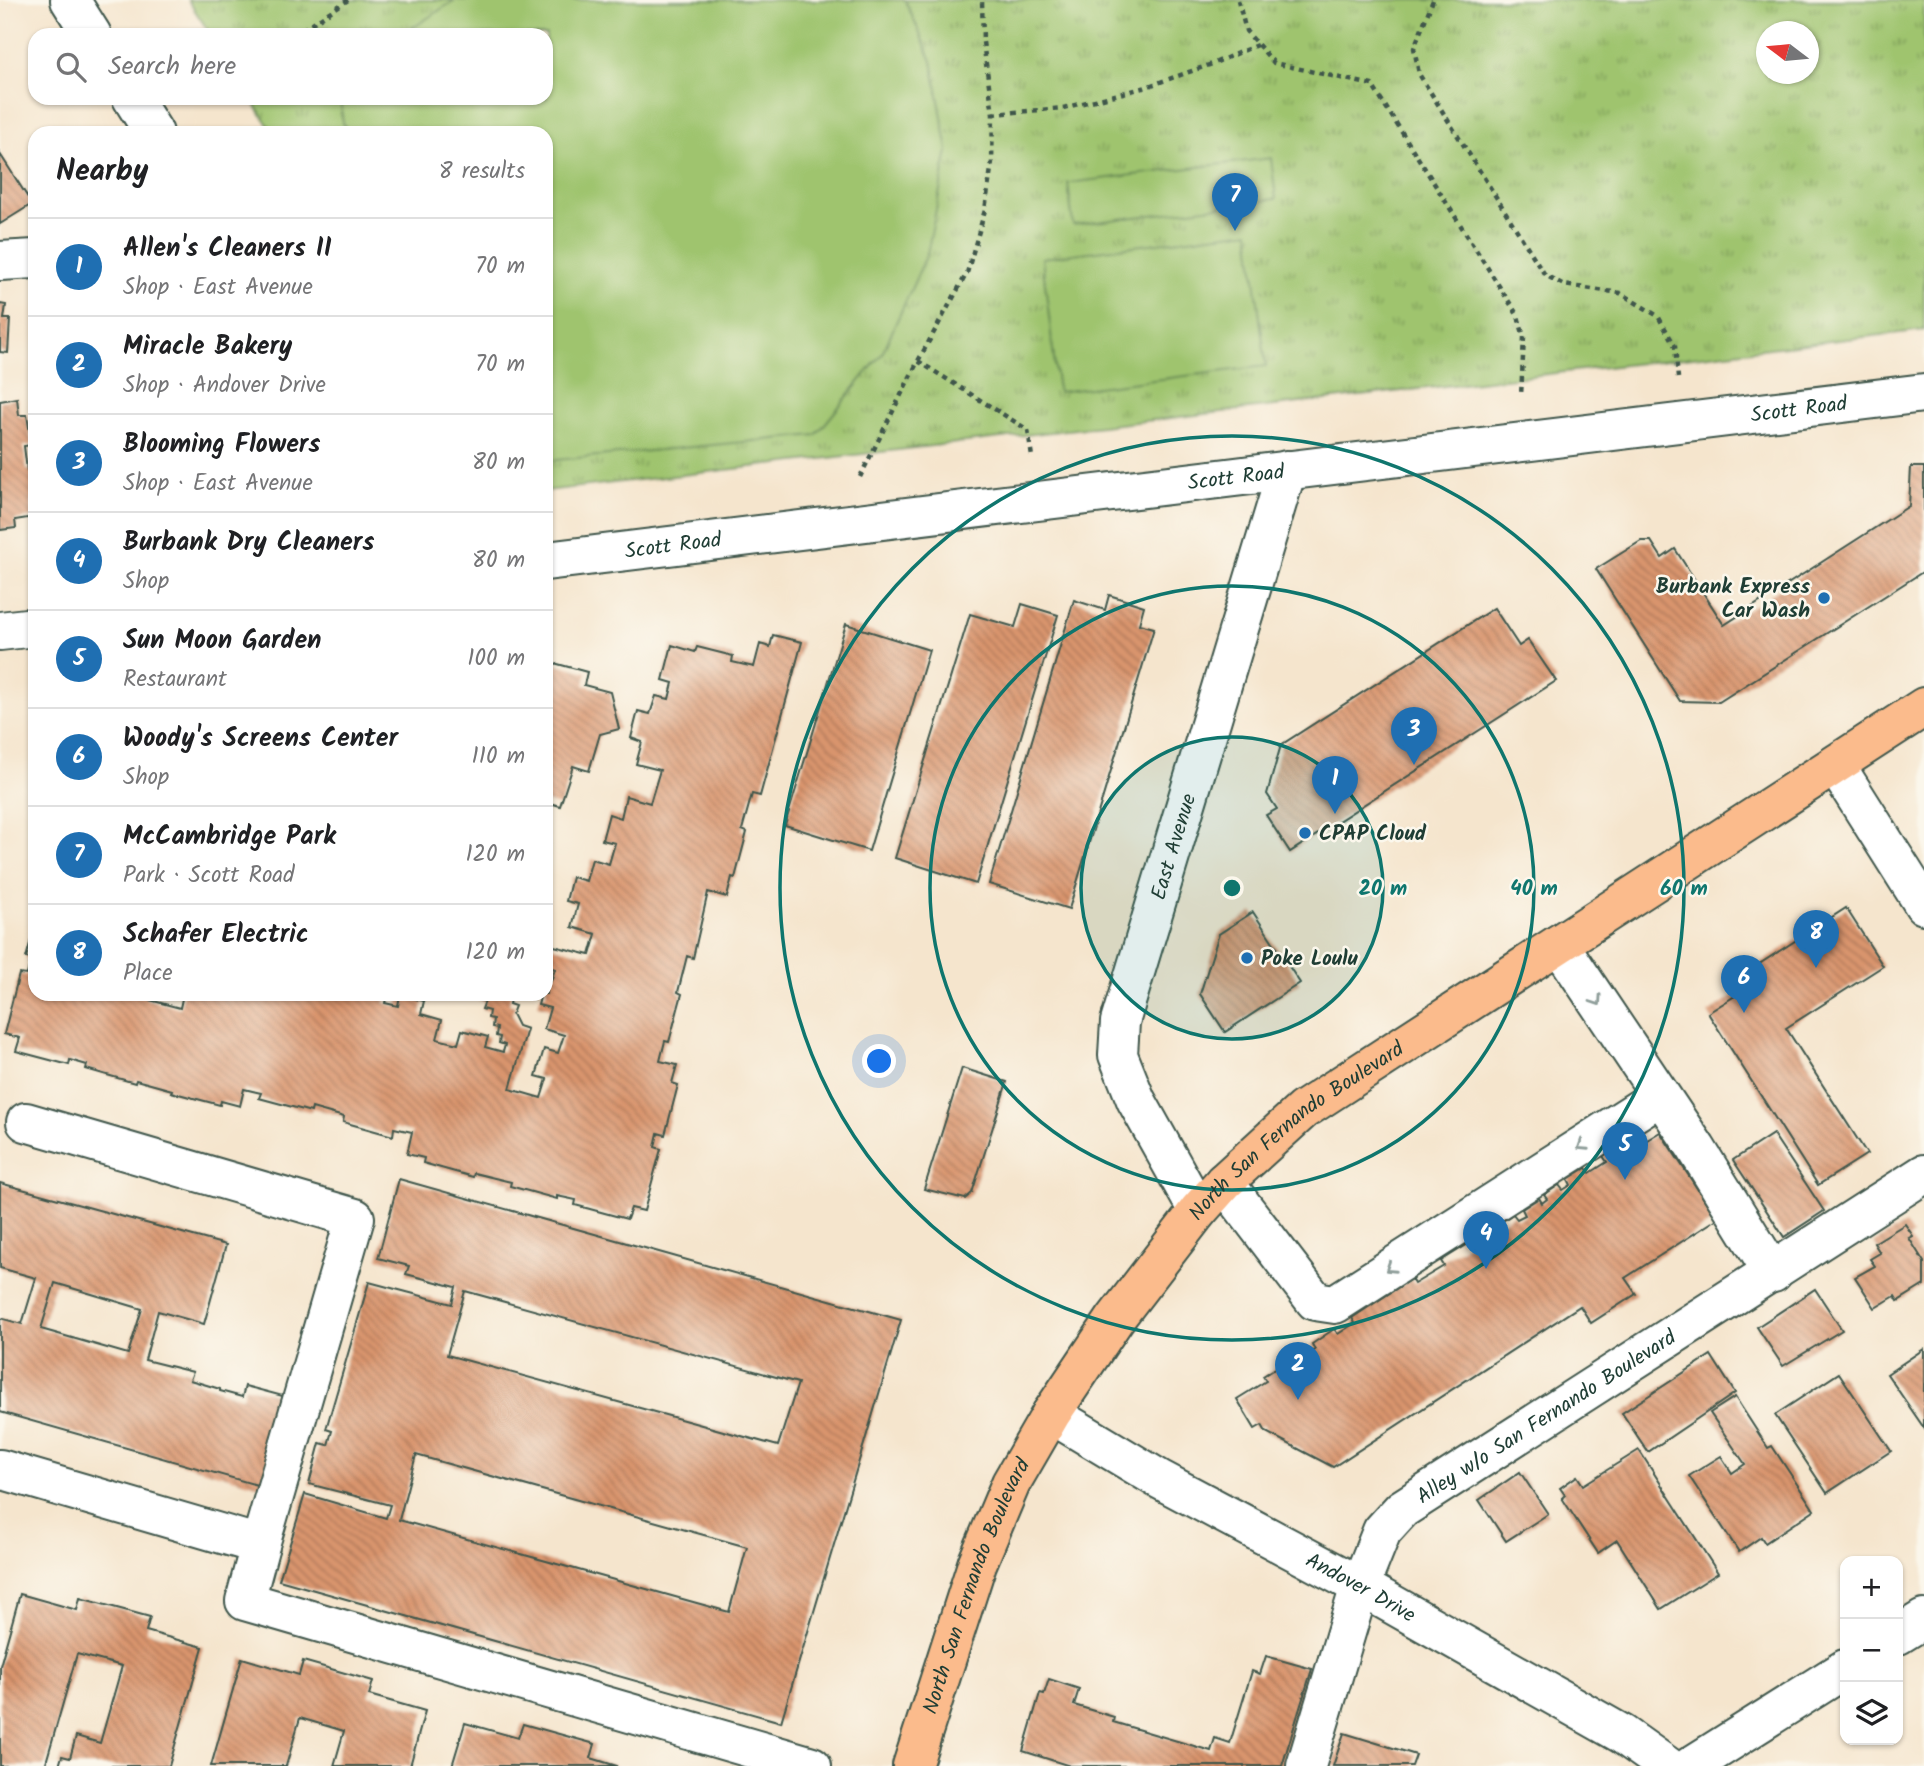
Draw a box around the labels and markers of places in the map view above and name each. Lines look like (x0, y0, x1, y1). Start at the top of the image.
pin: 7 (1212, 173, 1258, 231)
place label: Burbank Express Car Wash (1656, 571, 1810, 628)
marker: Burbank Express Car Wash (1816, 590, 1832, 606)
pin: 3 (1391, 707, 1437, 765)
pin: 1 (1312, 756, 1358, 814)
place label: CPAP Cloud (1319, 818, 1427, 851)
marker: CPAP Cloud (1297, 825, 1313, 841)
centre of rings (1220, 876, 1244, 900)
pin: 8 (1793, 910, 1839, 968)
place label: Poke Loulu (1261, 943, 1359, 976)
marker: Poke Loulu (1239, 950, 1255, 966)
pin: 6 (1721, 955, 1767, 1013)
pin: 5 (1602, 1122, 1648, 1180)
pin: 4 (1463, 1211, 1509, 1269)
pin: 2 (1275, 1342, 1321, 1400)

